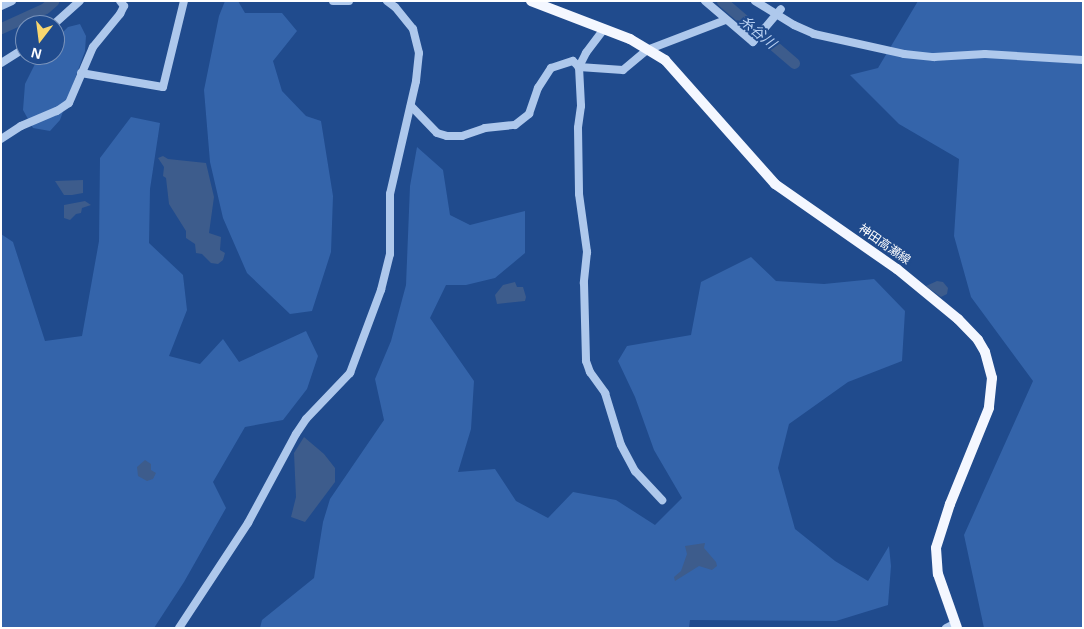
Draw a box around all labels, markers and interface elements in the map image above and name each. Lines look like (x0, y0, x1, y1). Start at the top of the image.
water label: 糸谷川 (737, 12, 779, 52)
north arrow (15, 15, 65, 65)
text: N (29, 44, 43, 63)
street label: 神田高瀬線 (855, 222, 913, 268)

